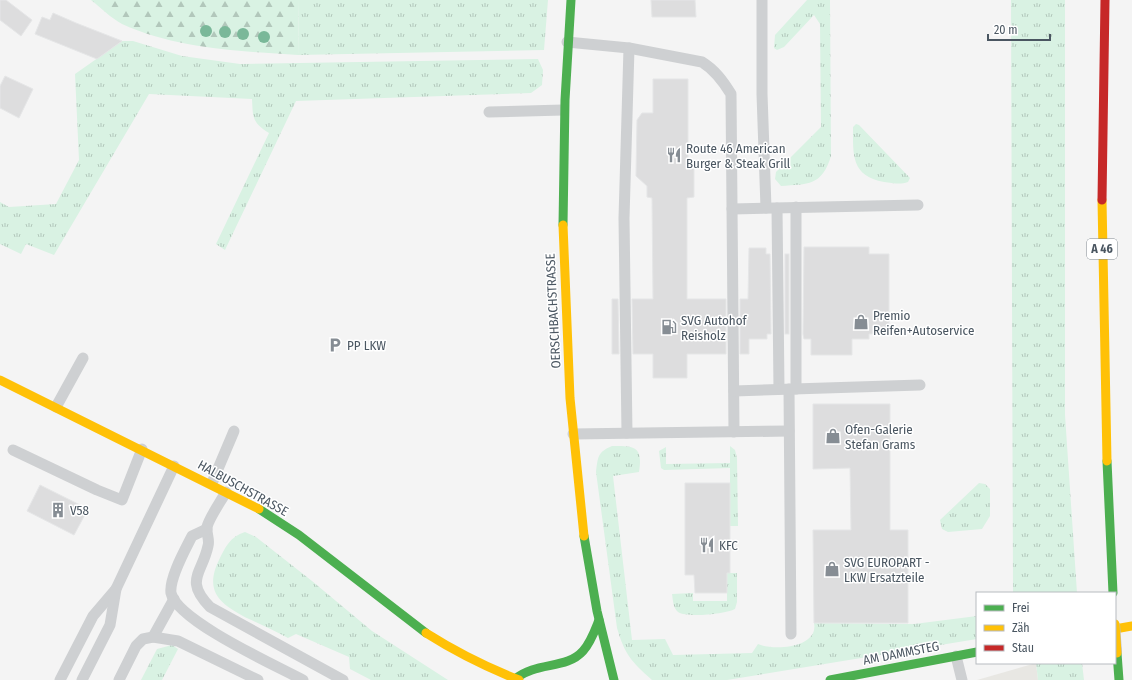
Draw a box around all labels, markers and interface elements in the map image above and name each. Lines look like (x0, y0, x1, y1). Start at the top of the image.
scale bar (988, 16, 1050, 42)
text: 20 m (994, 23, 1018, 37)
place label: Route 46 American Burger & Steak Grill (686, 141, 791, 171)
restaurant icon: Route 46 American Burger & Steak Grill (665, 146, 683, 164)
road number: A 46 (1087, 239, 1117, 259)
street label: OERSCHBACHSTRASSE (542, 253, 564, 369)
place label: Premio Reifen+Autoservice (873, 308, 974, 338)
place label: SVG Autohof Reisholz (681, 313, 747, 343)
shop icon: Premio Reifen+Autoservice (852, 313, 870, 331)
fuel station icon: SVG Autohof Reisholz (660, 318, 678, 336)
parking icon: PP LKW (326, 336, 344, 354)
place label: PP LKW (347, 338, 386, 353)
place label: Ofen-Galerie Stefan Grams (845, 422, 916, 452)
shop icon: Ofen-Galerie Stefan Grams (824, 427, 842, 445)
street label: HALBUSCHSTRASSE (195, 457, 291, 519)
building icon: V58 (49, 501, 67, 519)
place label: V58 (70, 503, 89, 518)
restaurant icon: KFC (698, 536, 716, 554)
place label: KFC (719, 538, 738, 553)
place label: SVG EUROPART - LKW Ersatzteile (844, 555, 930, 585)
shop icon: SVG EUROPART - LKW Ersatzteile (823, 560, 841, 578)
legend (976, 592, 1116, 664)
text: Frei (1012, 601, 1030, 615)
text: Zäh (1012, 621, 1030, 635)
street label: AM DAMMSTEG (862, 638, 940, 668)
text: Stau (1012, 641, 1034, 655)

